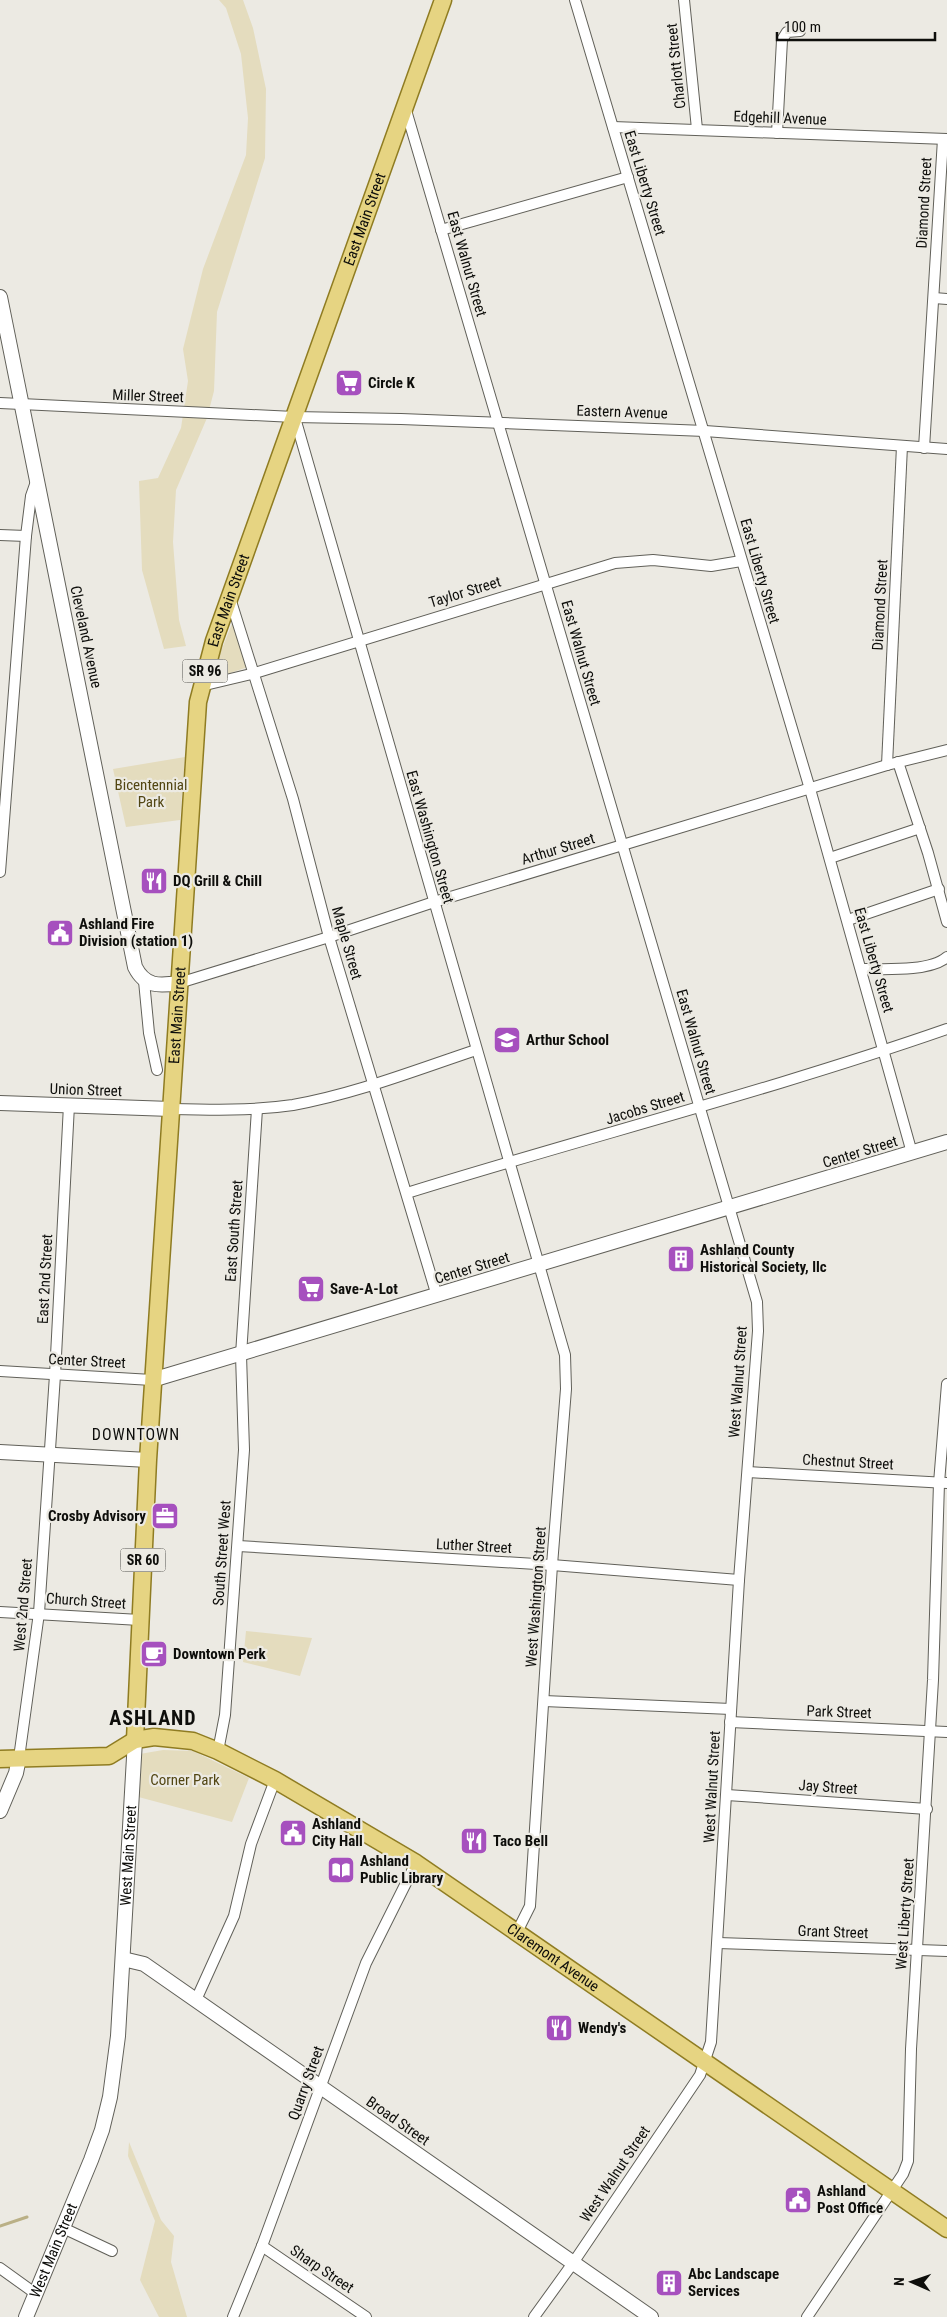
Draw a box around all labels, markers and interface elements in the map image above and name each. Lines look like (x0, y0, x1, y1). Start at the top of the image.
scale bar (777, 10, 934, 42)
text: 100 m (784, 18, 821, 36)
street label: Charlott Street (663, 22, 689, 110)
street label: Edgehill Avenue (733, 107, 827, 129)
street label: East Liberty Street (621, 128, 669, 238)
street label: Diamond Street (913, 157, 935, 249)
street label: East Main Street (340, 170, 390, 268)
street label: East Walnut Street (443, 209, 491, 319)
supermarket icon: Circle K (334, 368, 364, 398)
place label: Circle K (368, 374, 415, 392)
street label: Miller Street (112, 386, 184, 406)
street label: Eastern Avenue (576, 401, 668, 423)
street label: East Liberty Street (736, 516, 784, 626)
street label: East Main Street (204, 552, 253, 649)
street label: Diamond Street (869, 559, 891, 651)
street label: Taylor Street (427, 573, 503, 611)
street label: Cleveland Avenue (66, 584, 106, 690)
street label: East Walnut Street (557, 598, 605, 708)
road number: SR 96 (182, 659, 228, 682)
street label: East Washington Street (402, 768, 458, 906)
park label: Bicentennial Park (115, 776, 187, 811)
street label: Arthur Street (519, 829, 597, 869)
restaurant icon: DQ Grill & Chill (139, 866, 169, 896)
place label: DQ Grill & Chill (173, 872, 262, 890)
street label: Maple Street (328, 904, 366, 982)
street label: East Liberty Street (850, 905, 898, 1015)
place label: Ashland Fire Division (station 1) (79, 915, 193, 950)
public building icon: Ashland Fire Division (station 1) (45, 918, 75, 948)
street label: East Main Street (165, 966, 190, 1064)
street label: East Walnut Street (672, 987, 720, 1097)
school or university icon: Arthur School (492, 1025, 522, 1055)
place label: Arthur School (526, 1031, 609, 1049)
street label: Union Street (49, 1080, 123, 1100)
street label: Jacobs Street (603, 1087, 687, 1129)
street label: Center Street (820, 1132, 900, 1172)
street label: East South Street (221, 1179, 247, 1283)
street label: East 2nd Street (34, 1234, 56, 1324)
place label: Ashland County Historical Society, llc (700, 1241, 827, 1276)
building icon: Ashland County Historical Society, llc (666, 1244, 696, 1274)
street label: Center Street (432, 1248, 512, 1288)
supermarket icon: Save-A-Lot (296, 1274, 326, 1304)
place label: Save-A-Lot (330, 1280, 398, 1298)
street label: West Walnut Street (725, 1325, 751, 1439)
street label: Center Street (48, 1350, 126, 1372)
district label: DOWNTOWN (92, 1425, 180, 1444)
street label: Chestnut Street (802, 1451, 894, 1473)
street label: South Street West (209, 1500, 235, 1606)
office icon: Crosby Advisory (150, 1501, 180, 1531)
place label: Crosby Advisory (48, 1507, 146, 1525)
street label: West Washington Street (522, 1526, 550, 1668)
street label: Luther Street (436, 1535, 512, 1557)
road number: SR 60 (120, 1548, 166, 1572)
street label: West 2nd Street (10, 1558, 36, 1652)
street label: Church Street (45, 1589, 127, 1613)
cafe icon: Downtown Perk (139, 1639, 169, 1669)
place label: Downtown Perk (173, 1645, 267, 1663)
street label: Park Street (806, 1702, 872, 1722)
district label: ASHLAND (109, 1706, 197, 1730)
street label: West Walnut Street (700, 1730, 724, 1844)
park label: Corner Park (150, 1771, 220, 1789)
street label: Jay Street (798, 1776, 858, 1798)
street label: West Main Street (116, 1805, 140, 1907)
place label: Ashland City Hall (312, 1815, 363, 1850)
public building icon: Ashland City Hall (278, 1818, 308, 1848)
restaurant icon: Taco Bell (459, 1826, 489, 1856)
place label: Taco Bell (493, 1832, 548, 1850)
place label: Ashland Public Library (360, 1852, 444, 1887)
library icon: Ashland Public Library (326, 1855, 356, 1885)
street label: West Liberty Street (892, 1857, 918, 1971)
street label: Claremont Avenue (504, 1919, 603, 1996)
street label: Grant Street (797, 1922, 869, 1942)
restaurant icon: Wendy's (544, 2013, 574, 2043)
place label: Wendy's (578, 2019, 627, 2037)
street label: Quarry Street (284, 2043, 328, 2123)
street label: Broad Street (363, 2093, 433, 2149)
street label: West Walnut Street (576, 2122, 654, 2226)
place label: Ashland Post Office (817, 2182, 883, 2217)
public building icon: Ashland Post Office (783, 2185, 813, 2215)
street label: West Main Street (26, 2200, 81, 2301)
street label: Sharp Street (287, 2241, 357, 2297)
north arrow (887, 2257, 937, 2307)
place label: Abc Landscape Services (688, 2265, 779, 2300)
building icon: Abc Landscape Services (654, 2268, 684, 2298)
text: N (891, 2277, 907, 2286)

